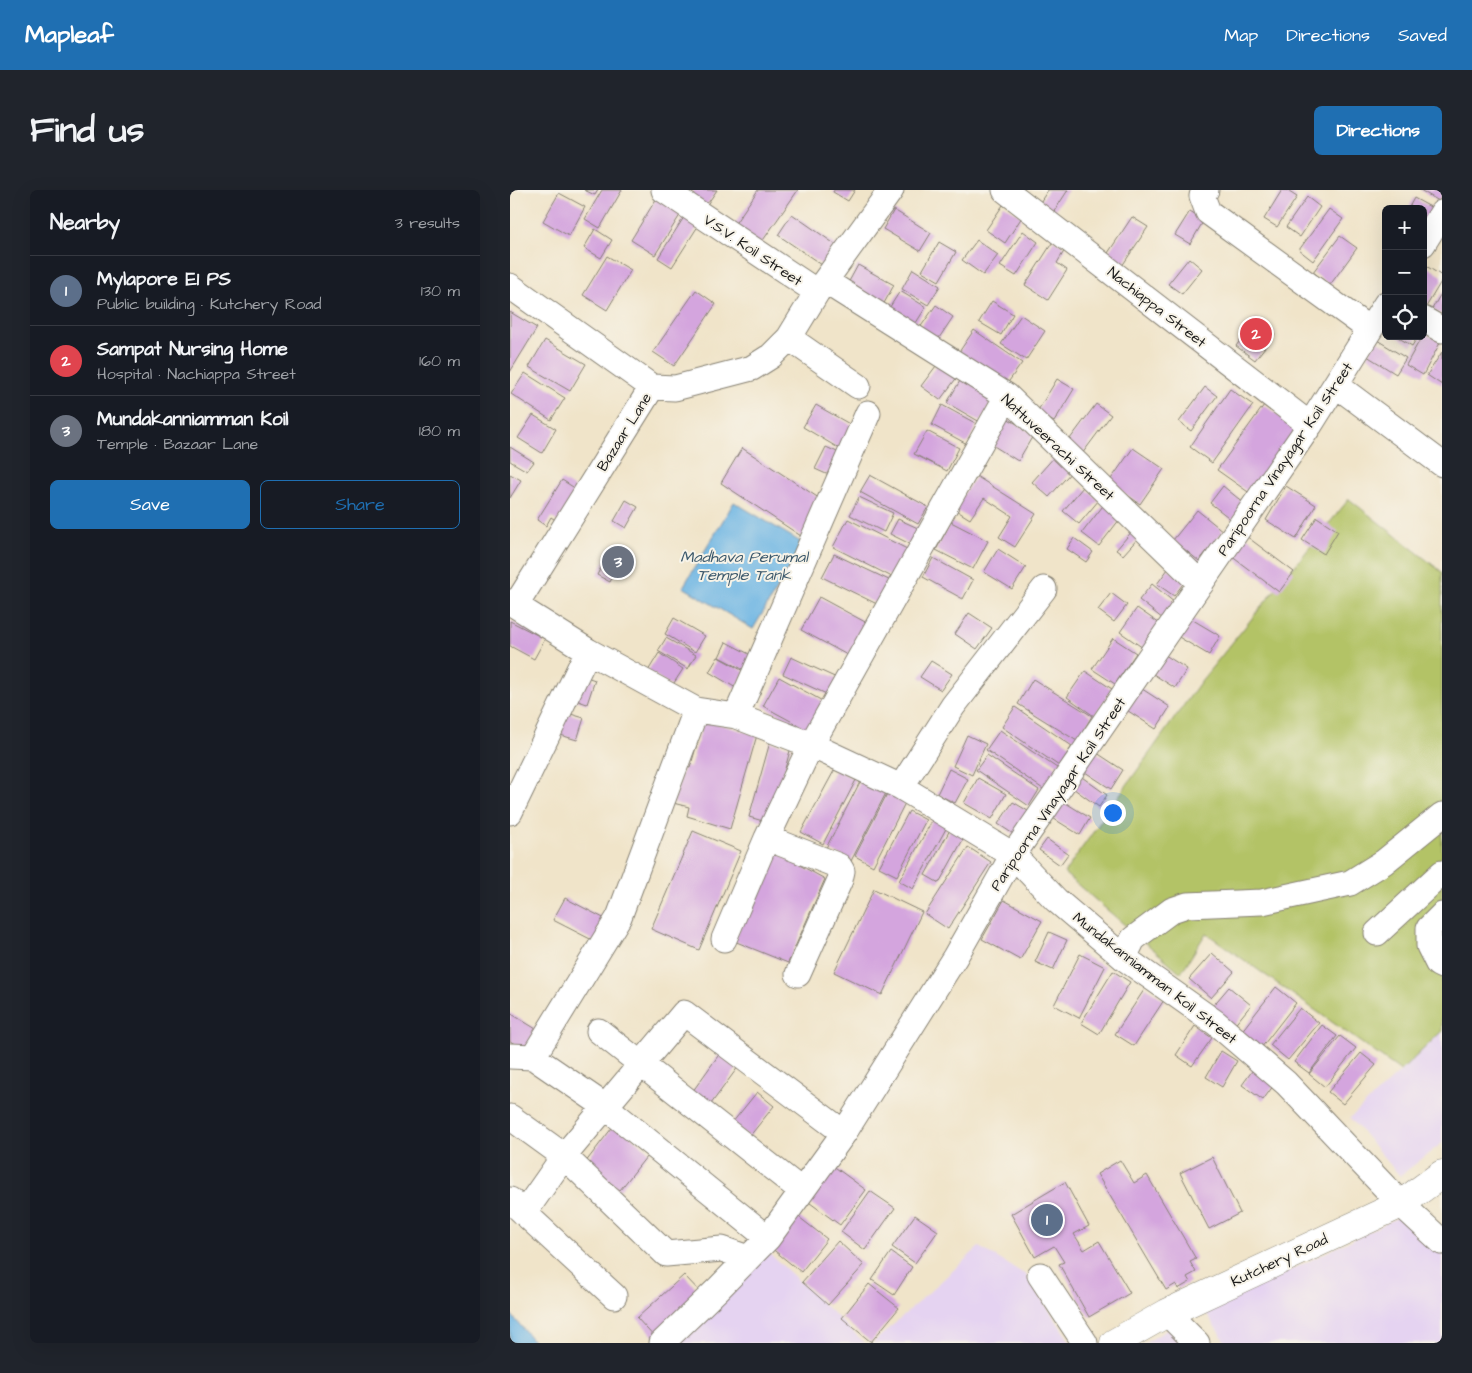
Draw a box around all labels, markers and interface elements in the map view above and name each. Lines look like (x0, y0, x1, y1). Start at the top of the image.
text: Mapleaf (25, 18, 114, 52)
text: Map (1224, 23, 1258, 48)
text: Directions (1286, 23, 1370, 48)
text: Saved (1398, 23, 1447, 48)
text: Find us (30, 106, 144, 155)
button: Directions (1314, 106, 1442, 155)
map controls (1382, 205, 1427, 340)
button: + (1382, 205, 1427, 250)
text: Nearby (50, 208, 120, 237)
street label: V.S.V. Koil Street (699, 209, 806, 291)
text: 3 results (395, 212, 460, 234)
button: − (1382, 250, 1427, 295)
street label: Nachiappa Street (1103, 262, 1211, 353)
text: Mylapore E1 PS (97, 266, 231, 293)
text: 1 (65, 280, 67, 302)
text: 130 m (421, 280, 460, 302)
text: Public building · Kutchery Road (97, 293, 322, 315)
button: locate (1382, 295, 1427, 340)
pin: 2 (1240, 315, 1272, 353)
text: Sampat Nursing Home (97, 336, 288, 363)
text: 2 (61, 350, 71, 372)
text: 160 m (419, 350, 460, 372)
street label: Paripoorna Vinayagar Koil Street (1213, 358, 1359, 561)
text: Hospital · Nachiappa Street (97, 363, 296, 385)
street label: Bazaar Lane (592, 389, 657, 476)
street label: Nattuveerachi Street (996, 389, 1119, 506)
text: Mundakanniamman Koil (97, 406, 289, 433)
text: 3 (62, 420, 70, 442)
text: 180 m (419, 420, 460, 442)
text: Temple · Bazaar Lane (97, 433, 258, 455)
button: Save (50, 480, 250, 529)
button: Share (260, 480, 460, 529)
pin: 3 (602, 543, 634, 581)
water label: Madhava Perumal Temple Tank (680, 546, 810, 586)
street label: Paripoorna Vinayagar Koil Street (986, 693, 1132, 896)
your location (1100, 800, 1126, 826)
street label: Mundakanniamman Koil Street (1068, 907, 1241, 1049)
pin: 1 (1031, 1201, 1063, 1239)
street label: Kutchery Road (1227, 1229, 1332, 1293)

